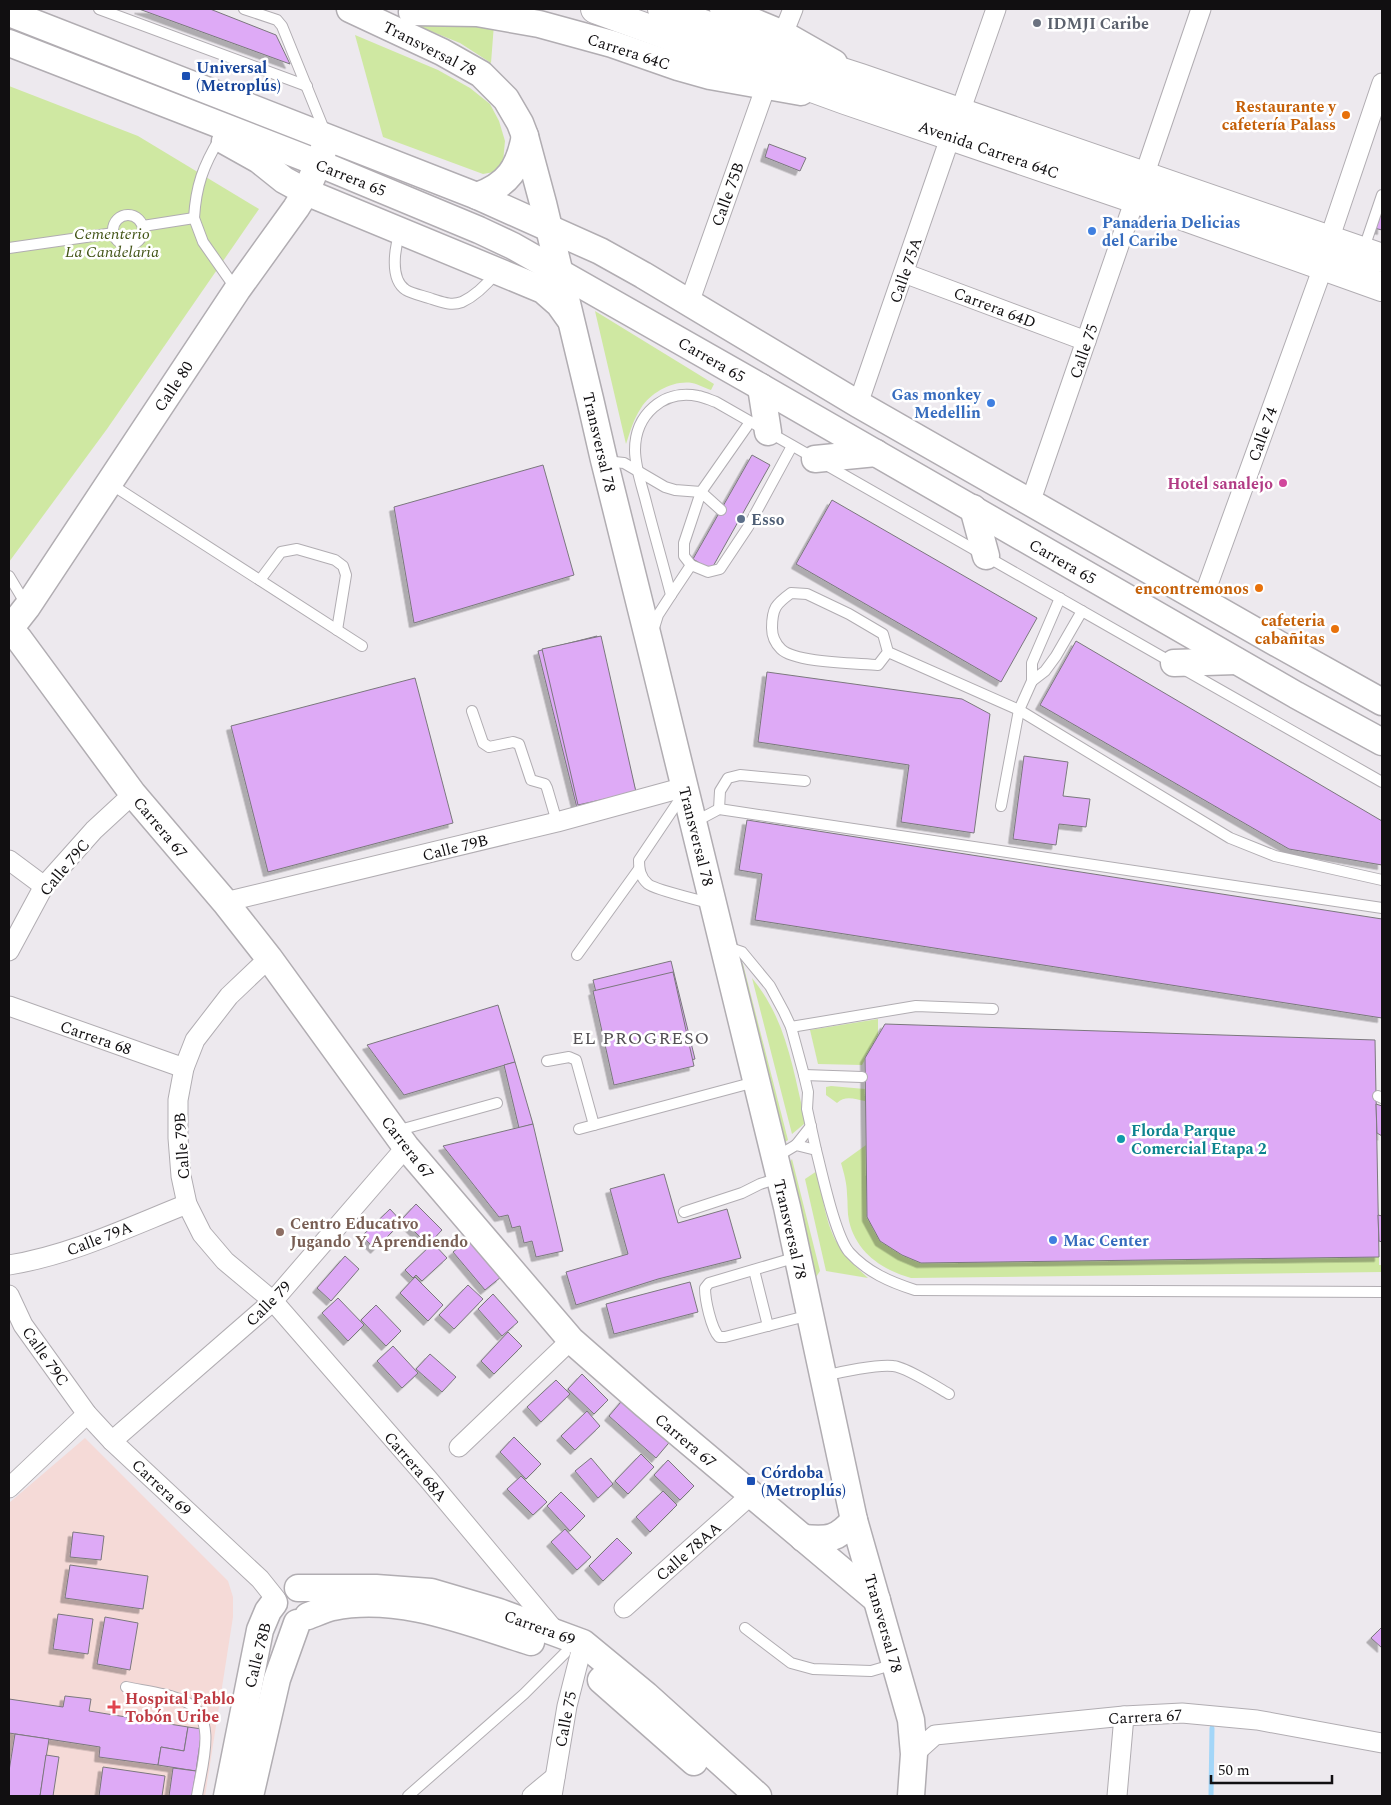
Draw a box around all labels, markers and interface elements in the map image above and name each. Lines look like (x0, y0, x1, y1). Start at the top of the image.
place label: IDMJI Caribe (1047, 12, 1149, 36)
street label: Transversal 78 (379, 15, 480, 83)
marker: IDMJI Caribe (1031, 17, 1043, 29)
street label: Carrera 64C (584, 27, 673, 77)
place label: Universal (Metroplús) (196, 56, 281, 98)
marker: Universal (Metroplús) (180, 70, 192, 82)
place label: Restaurante y cafetería Palass (1222, 95, 1337, 137)
marker: Restaurante y cafetería Palass (1340, 109, 1352, 121)
street label: Avenida Carrera 64C (915, 115, 1062, 185)
street label: Carrera 65 (312, 153, 390, 203)
street label: Calle 75B (705, 159, 751, 230)
place label: Panaderia Delicias del Caribe (1102, 211, 1240, 253)
park label: Cementerio La Candelaria (65, 222, 159, 264)
marker: Panaderia Delicias del Caribe (1086, 225, 1098, 237)
street label: Calle 75A (883, 234, 928, 307)
street label: Carrera 64D (950, 281, 1039, 335)
street label: Calle 75 (1063, 321, 1104, 382)
street label: Carrera 65 (673, 331, 750, 389)
street label: Calle 80 (148, 356, 200, 417)
place label: Gas monkey Medellin (891, 383, 982, 425)
street label: Transversal 78 (576, 390, 622, 495)
marker: Gas monkey Medellin (985, 397, 997, 409)
street label: Calle 74 (1242, 404, 1284, 465)
place label: Hotel sanalejo (1167, 472, 1273, 496)
marker: Hotel sanalejo (1277, 477, 1289, 489)
place label: Esso (751, 508, 785, 532)
marker: Esso (735, 513, 747, 525)
street label: Carrera 65 (1024, 533, 1101, 591)
place label: encontremonos (1135, 577, 1249, 601)
marker: encontremonos (1253, 582, 1265, 594)
place label: cafeteria cabañitas (1255, 609, 1326, 651)
marker: cafeteria cabañitas (1329, 623, 1341, 635)
street label: Transversal 78 (672, 784, 720, 889)
street label: Carrera 67 (127, 791, 193, 864)
street label: Calle 79B (420, 828, 491, 868)
street label: Calle 79C (34, 834, 96, 901)
street label: Carrera 68 (57, 1015, 135, 1061)
district label: EL PROGRESO (572, 1025, 710, 1052)
street label: Carrera 67 (375, 1111, 440, 1184)
street label: Calle 79B (168, 1112, 196, 1180)
place label: Florda Parque Comercial Etapa 2 (1131, 1119, 1267, 1161)
marker: Florda Parque Comercial Etapa 2 (1115, 1133, 1127, 1145)
street label: Transversal 78 (767, 1177, 813, 1282)
place label: Centro Educativo Jugando Y Aprendiendo (290, 1212, 468, 1254)
street label: Calle 79A (63, 1215, 136, 1262)
marker: Centro Educativo Jugando Y Aprendiendo (274, 1226, 286, 1238)
place label: Mac Center (1063, 1229, 1149, 1253)
marker: Mac Center (1047, 1234, 1059, 1246)
street label: Calle 79 (240, 1275, 297, 1332)
street label: Calle 79C (16, 1322, 75, 1391)
street label: Carrera 67 (649, 1408, 722, 1474)
street label: Carrera 68A (378, 1426, 453, 1507)
street label: Carrera 69 (126, 1454, 197, 1522)
place label: Córdoba (Metroplús) (761, 1461, 846, 1503)
marker: Córdoba (Metroplús) (745, 1475, 757, 1487)
street label: Calle 78AA (651, 1516, 727, 1587)
street label: Transversal 78 (857, 1571, 909, 1676)
street label: Carrera 69 (501, 1604, 579, 1652)
street label: Calle 78B (238, 1620, 278, 1691)
place label: Hospital Pablo Tobón Uribe (125, 1687, 235, 1729)
street label: Calle 75 (549, 1689, 583, 1749)
marker: Hospital Pablo Tobón Uribe (107, 1700, 121, 1714)
street label: Carrera 67 (1107, 1703, 1183, 1731)
scale bar (1211, 1752, 1332, 1784)
text: 50 m (1218, 1759, 1250, 1782)

